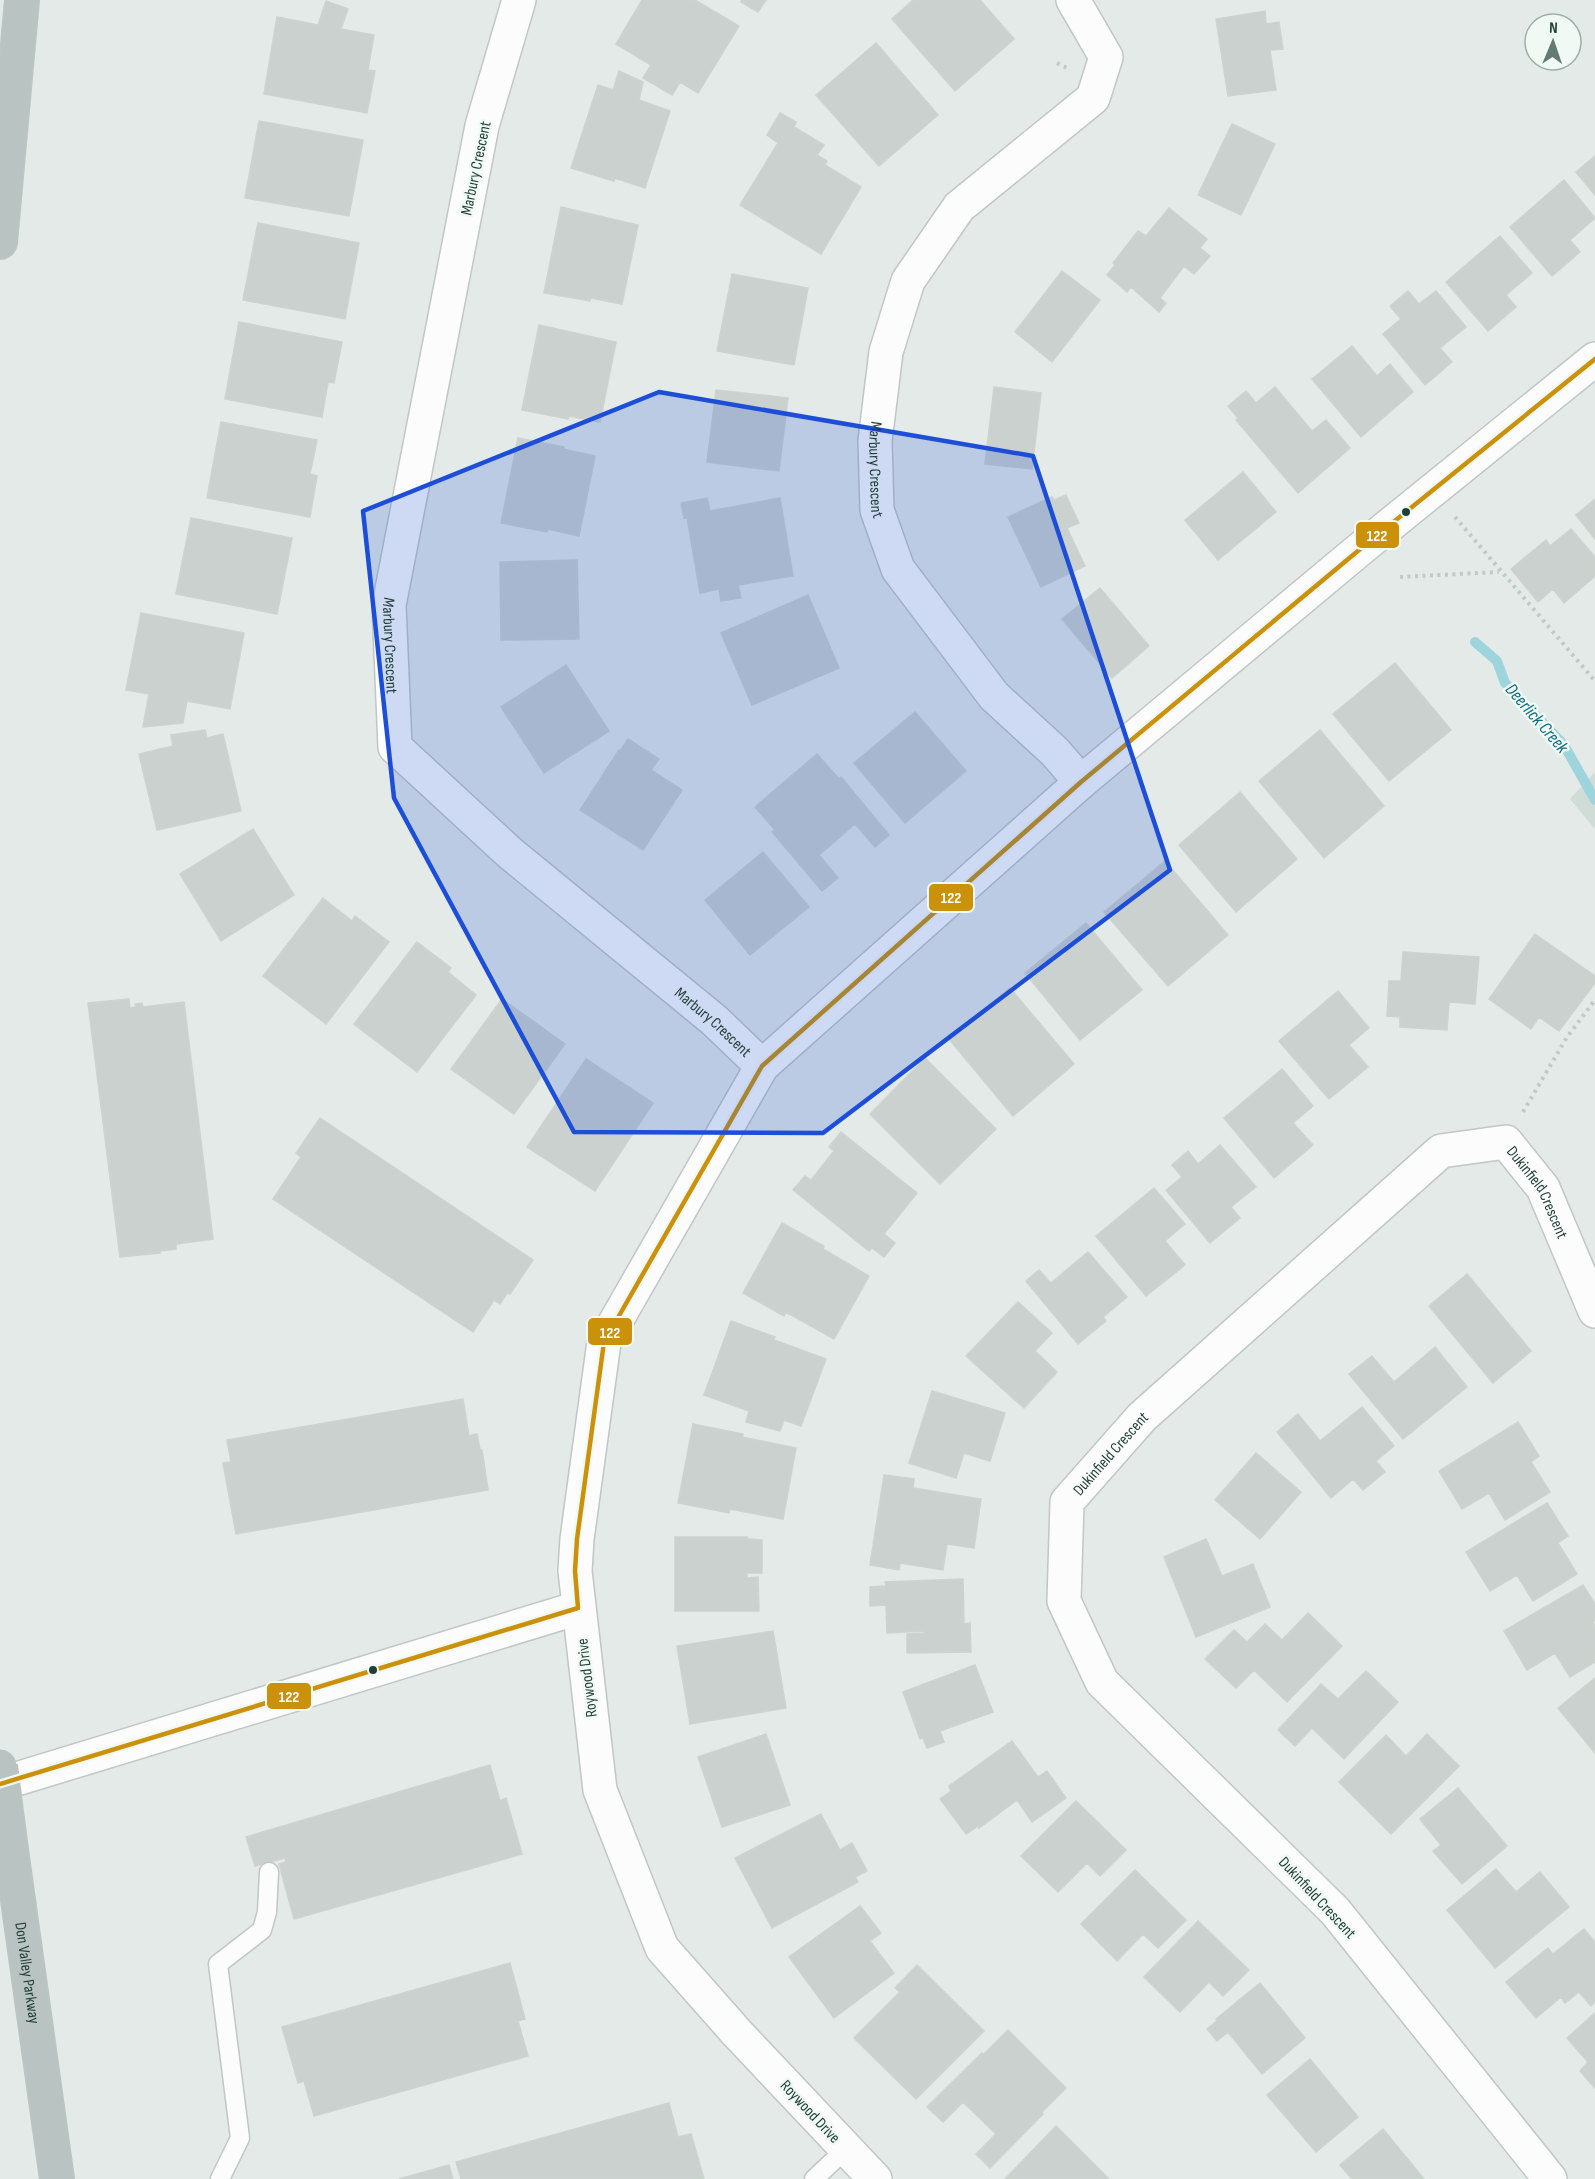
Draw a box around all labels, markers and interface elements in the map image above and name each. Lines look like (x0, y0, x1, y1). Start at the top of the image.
north arrow (1523, 12, 1583, 72)
text: N (1549, 19, 1558, 38)
street label: Marbury Crescent (457, 119, 496, 217)
street label: Marbury Crescent (864, 420, 887, 521)
unlabelled marker (1400, 506, 1412, 518)
line badge: 122 (1355, 521, 1400, 549)
text: 122 (1367, 527, 1387, 546)
street label: Marbury Crescent (378, 596, 401, 694)
water label: Deerlick Creek (1501, 679, 1573, 758)
line badge: 122 (928, 883, 974, 912)
text: 122 (941, 889, 961, 908)
street label: Marbury Crescent (670, 984, 755, 1062)
street label: Dukinfield Crescent (1502, 1143, 1571, 1242)
line badge: 122 (587, 1317, 633, 1346)
text: 122 (600, 1324, 620, 1343)
street label: Dukinfield Crescent (1069, 1408, 1153, 1500)
street label: Roywood Drive (573, 1637, 602, 1718)
unlabelled marker (367, 1664, 379, 1676)
line badge: 122 (266, 1682, 312, 1710)
text: 122 (279, 1688, 299, 1707)
street label: Dukinfield Crescent (1274, 1853, 1360, 1943)
street label: Don Valley Parkway (10, 1921, 43, 2025)
street label: Roywood Drive (776, 2077, 844, 2147)

